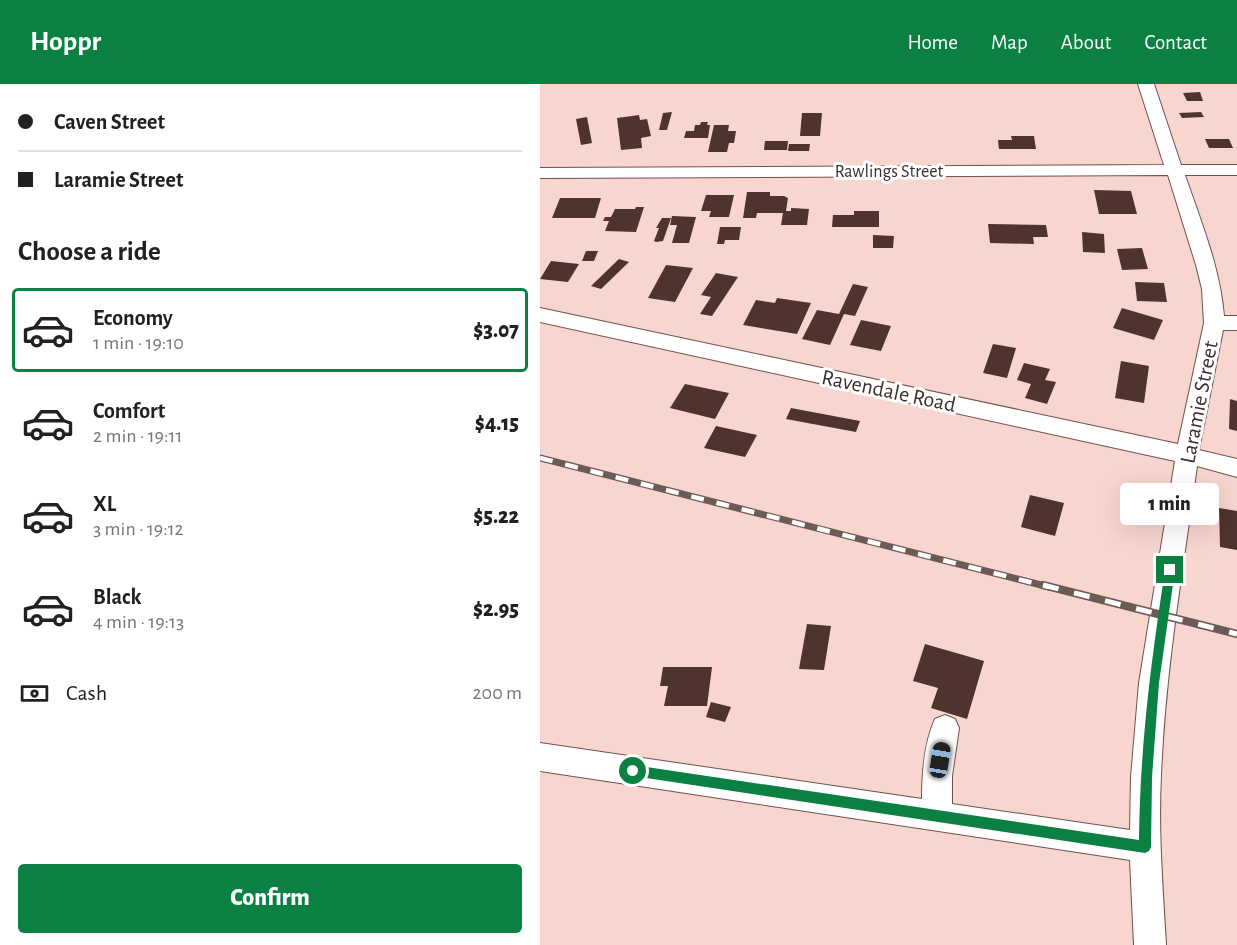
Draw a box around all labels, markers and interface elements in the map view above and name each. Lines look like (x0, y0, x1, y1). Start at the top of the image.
text: Hoppr (30, 28, 101, 56)
text: Home (907, 32, 958, 53)
text: Map (991, 32, 1028, 53)
text: About (1061, 32, 1111, 53)
text: Contact (1144, 32, 1207, 53)
text: Caven Street (54, 111, 165, 133)
street label: Rawlings Street (835, 163, 944, 181)
text: Laramie Street (54, 169, 183, 191)
text: Choose a ride (18, 238, 161, 265)
icon: car (21, 303, 75, 357)
text: Economy (93, 307, 173, 329)
text: $3.07 (473, 319, 519, 341)
text: 1 min · 19:10 (93, 333, 184, 353)
street label: Laramie Street (1176, 339, 1222, 465)
street label: Ravendale Road (820, 366, 958, 416)
icon: car (21, 396, 75, 450)
text: Comfort (93, 400, 165, 422)
text: $4.15 (475, 412, 519, 434)
text: 2 min · 19:11 (93, 426, 182, 446)
callout: 1 min (1120, 483, 1220, 525)
icon: car (21, 489, 75, 543)
text: XL (93, 493, 116, 515)
text: 1 min (1148, 494, 1191, 514)
text: $5.22 (473, 505, 519, 527)
text: 3 min · 19:12 (93, 519, 184, 539)
route end (1156, 556, 1183, 583)
icon: car (21, 582, 75, 636)
text: Black (93, 586, 141, 608)
text: $2.95 (473, 598, 519, 620)
text: 4 min · 19:13 (93, 612, 184, 632)
icon: cash (18, 677, 51, 710)
text: Cash (66, 682, 107, 704)
text: 200 m (472, 683, 522, 703)
car (928, 741, 952, 779)
route start (619, 757, 646, 784)
button: Confirm (18, 864, 522, 933)

